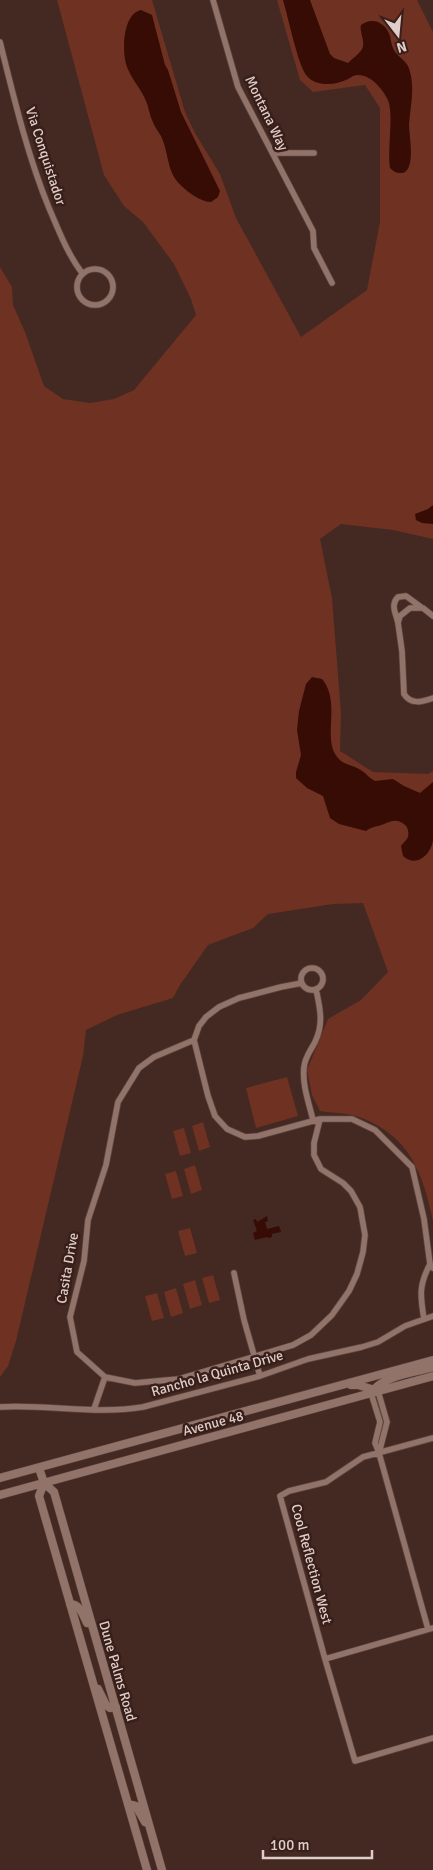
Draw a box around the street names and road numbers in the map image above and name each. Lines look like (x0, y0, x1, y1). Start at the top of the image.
street label: Montana Way (241, 73, 292, 154)
street label: Via Conquistador (22, 105, 70, 208)
street label: Casita Drive (53, 1231, 82, 1305)
street label: Rancho la Quinta Drive (149, 1346, 285, 1400)
street label: Avenue 48 (181, 1407, 245, 1440)
street label: Cool Reflection West (287, 1502, 336, 1626)
street label: Dune Palms Road (95, 1619, 140, 1723)

